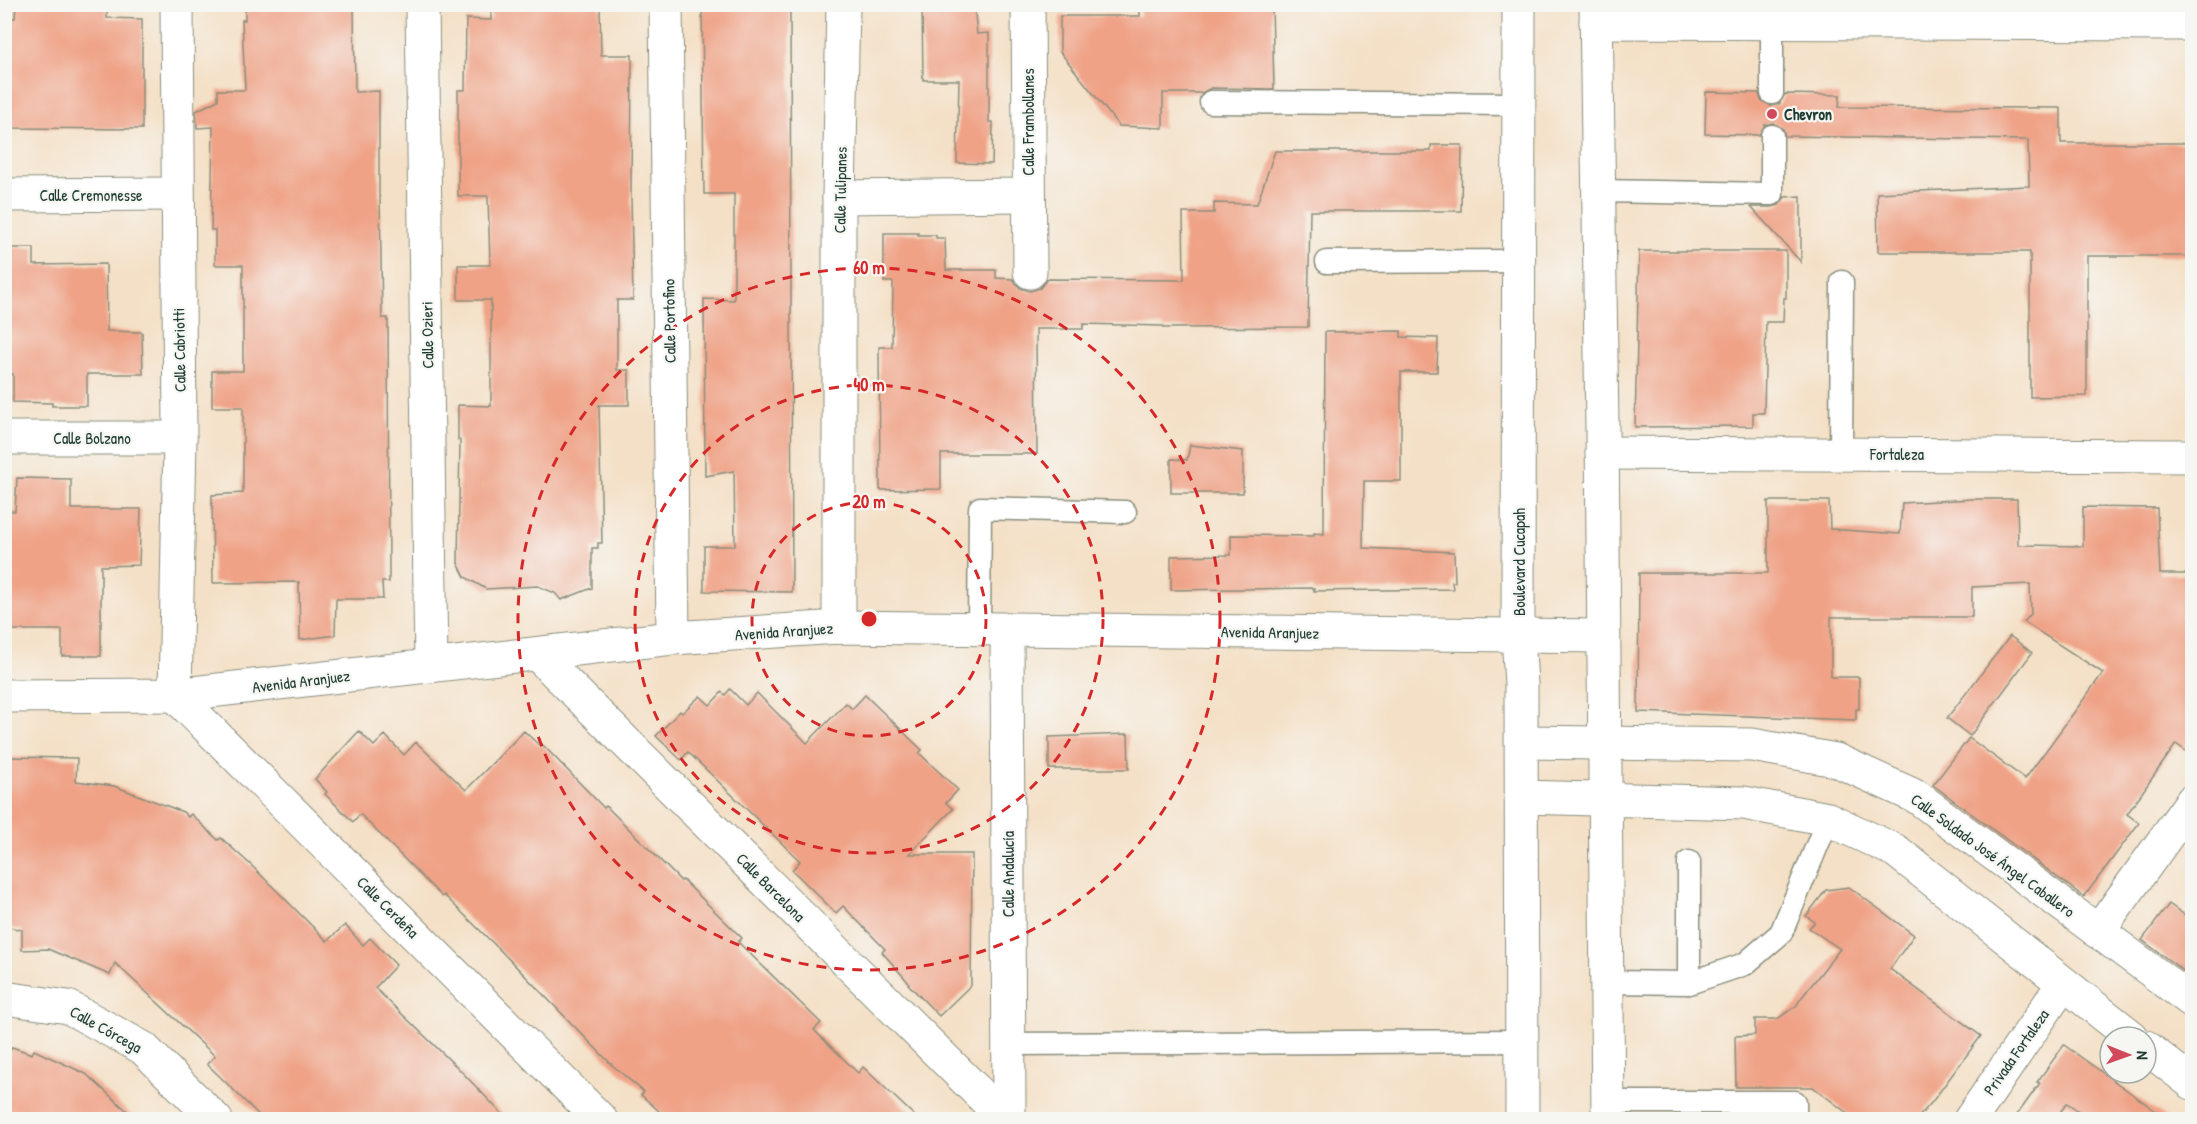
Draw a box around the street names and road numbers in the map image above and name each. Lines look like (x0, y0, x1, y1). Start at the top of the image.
street label: Calle Frambollanes (1017, 68, 1039, 176)
street label: Calle Tulipanes (828, 147, 852, 233)
street label: Calle Cremonesse (40, 184, 143, 206)
street label: Calle Portofino (657, 278, 681, 363)
street label: Calle Ozieri (415, 301, 439, 369)
street label: Calle Cabriotti (167, 308, 191, 392)
street label: Calle Bolzano (53, 427, 131, 449)
street label: Fortaleza (1869, 443, 1924, 465)
street label: Boulevard Cucapah (1508, 508, 1530, 616)
street label: Avenida Aranjuez (734, 617, 834, 645)
street label: Avenida Aranjuez (1221, 620, 1320, 644)
street label: Avenida Aranjuez (251, 664, 351, 698)
street label: Calle Soldado José Ángel Caballero (1907, 788, 2080, 922)
street label: Calle Andalucía (997, 831, 1019, 917)
street label: Calle Barcelona (732, 848, 810, 926)
street label: Calle Cerdeña (352, 871, 424, 943)
street label: Calle Córcega (66, 1000, 146, 1058)
street label: Privada Fortaleza (1978, 1005, 2054, 1099)

